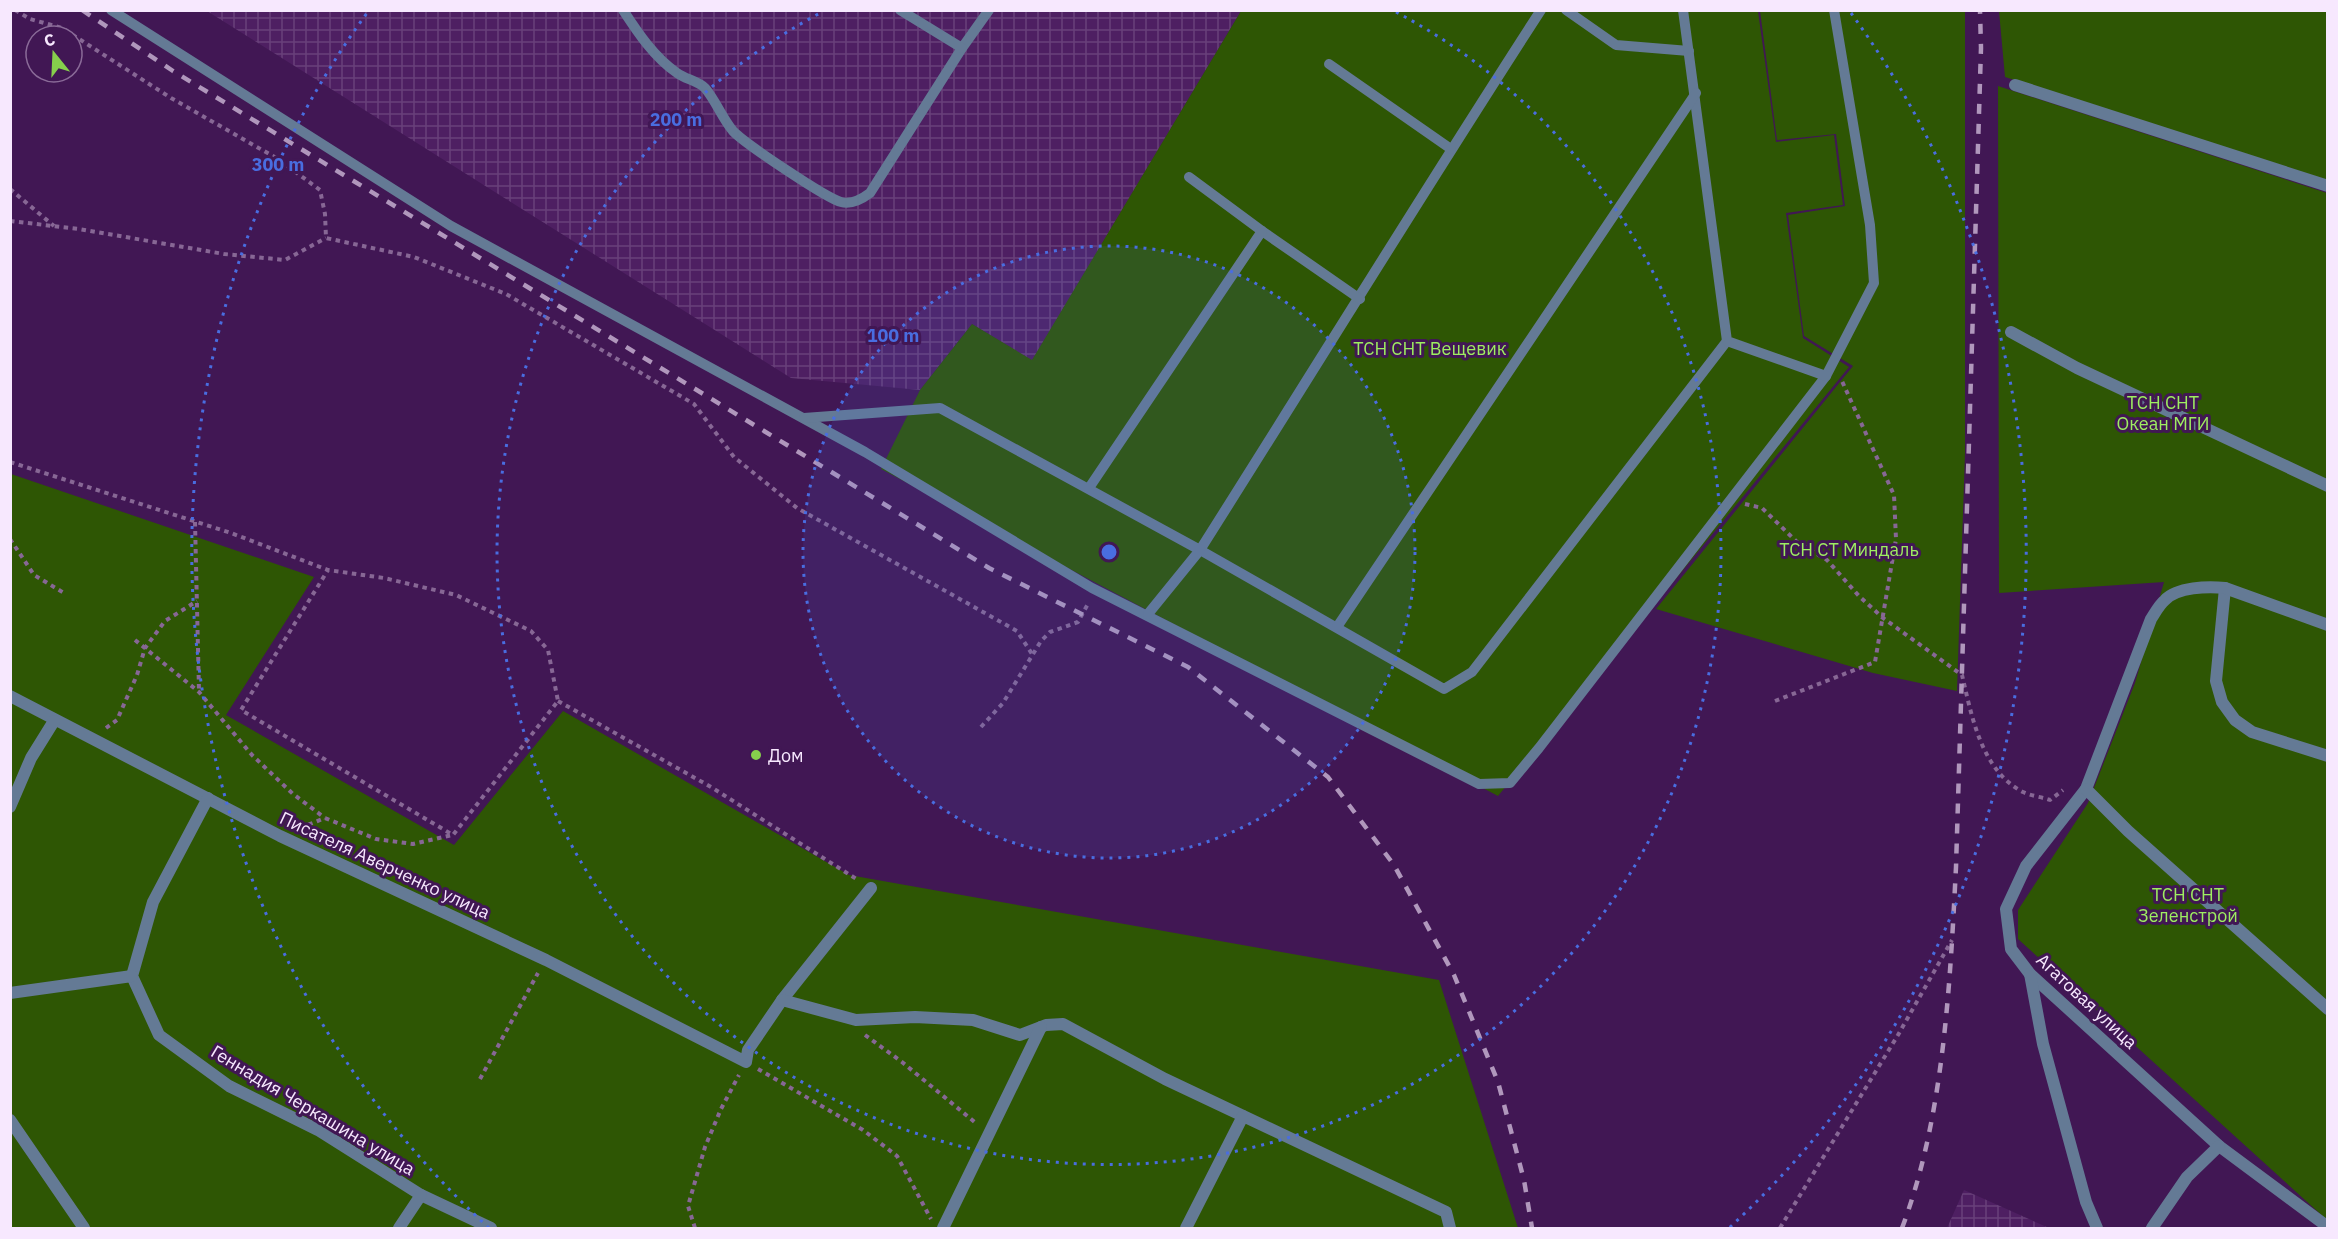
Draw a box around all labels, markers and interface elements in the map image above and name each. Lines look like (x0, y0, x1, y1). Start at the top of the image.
north arrow (24, 24, 84, 84)
text: С (41, 29, 57, 51)
text: 200 m (650, 108, 702, 131)
text: 300 m (252, 153, 304, 176)
text: 100 m (867, 324, 919, 347)
park label: ТСН СНТ Вещевик (1353, 337, 1507, 360)
park label: ТСН СНТ Океан МГИ (2116, 391, 2210, 435)
park label: ТСН СТ Миндаль (1779, 538, 1919, 561)
centre of rings (1099, 542, 1119, 562)
place label: Дом (768, 744, 804, 767)
marker: Дом (749, 748, 763, 762)
street label: Писателя Аверченко улица (276, 806, 494, 924)
park label: ТСН СНТ Зеленстрой (2138, 883, 2238, 927)
street label: Агатовая улица (2032, 948, 2143, 1054)
street label: Геннадия Черкашина улица (207, 1040, 420, 1180)

